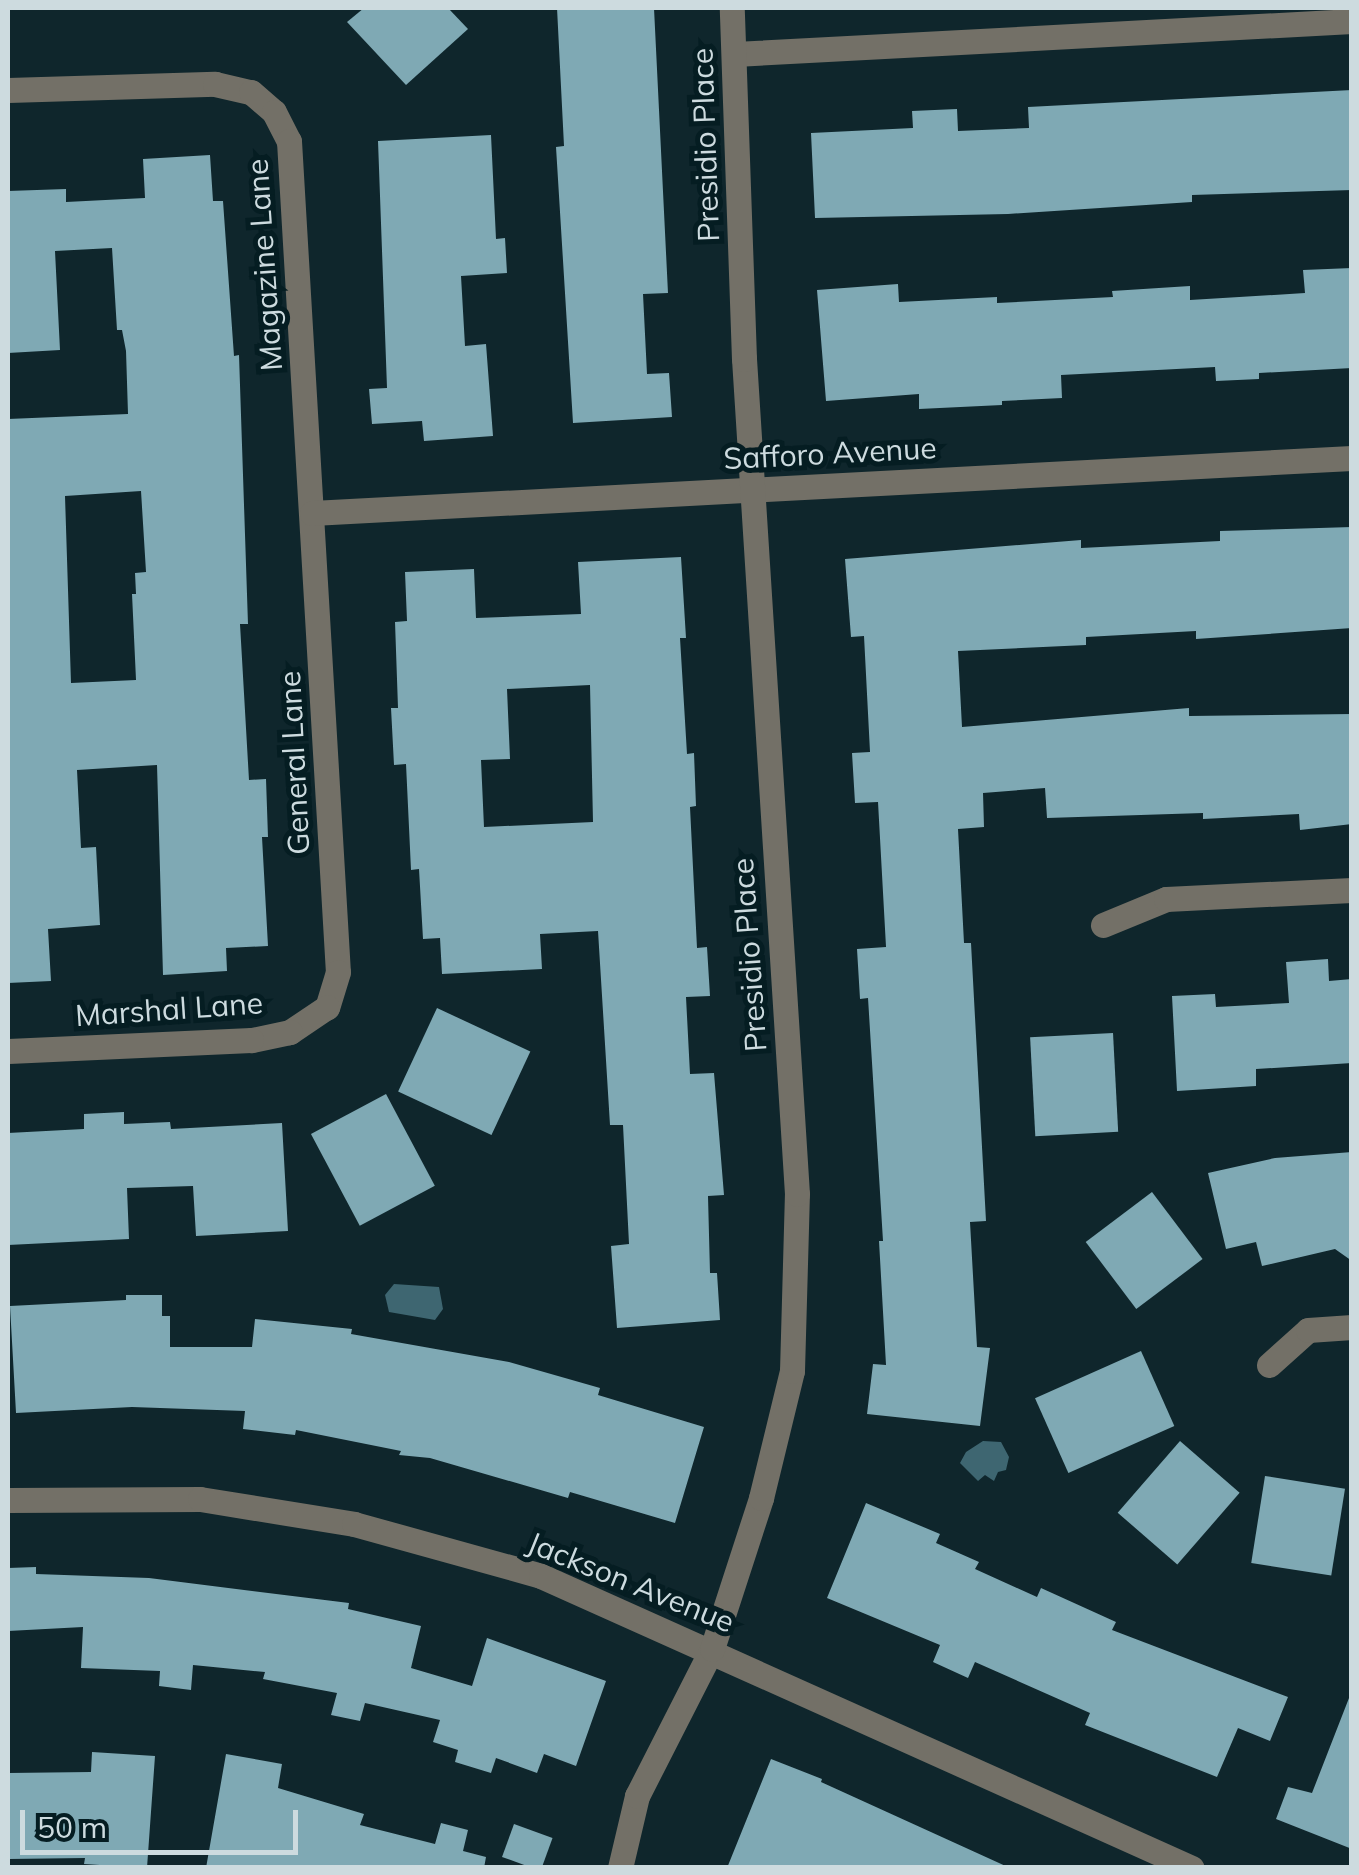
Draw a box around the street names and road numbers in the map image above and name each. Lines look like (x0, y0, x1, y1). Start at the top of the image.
street label: Presidio Place (684, 47, 726, 243)
street label: Magazine Lane (239, 158, 289, 372)
street label: Safforo Avenue (723, 429, 937, 477)
street label: General Lane (271, 670, 317, 856)
street label: Presidio Place (724, 857, 774, 1053)
street label: Marshal Lane (74, 984, 264, 1034)
street label: Jackson Avenue (522, 1524, 740, 1640)

